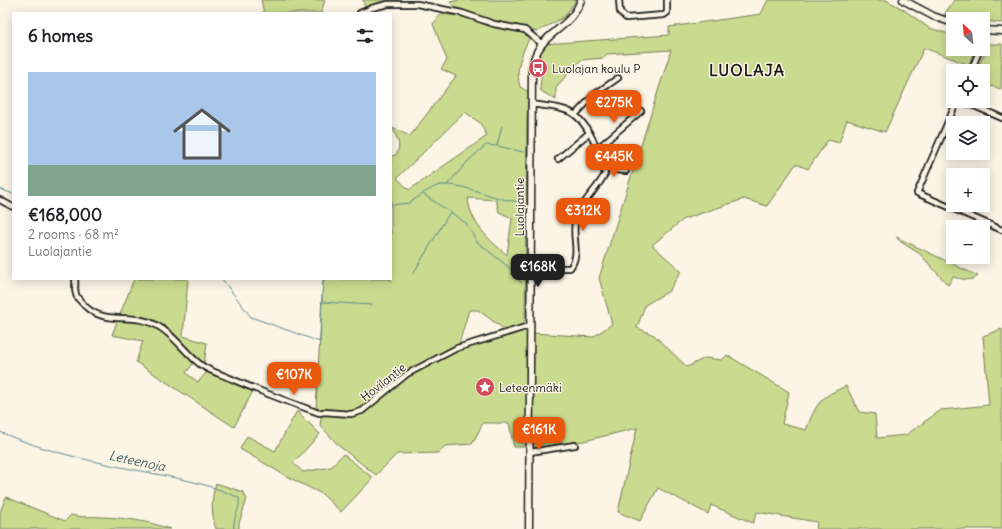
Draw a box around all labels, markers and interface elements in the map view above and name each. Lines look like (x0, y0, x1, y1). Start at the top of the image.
north arrow (946, 12, 990, 56)
map controls (946, 12, 990, 264)
text: 6 homes (28, 25, 93, 47)
icon: filters (354, 25, 376, 47)
bus stop icon: Luolajan koulu P (527, 57, 549, 79)
district label: LUOLAJA (709, 60, 785, 80)
place label: Luolajan koulu P (552, 61, 641, 76)
button: locate (946, 64, 990, 108)
pin: €275K (586, 90, 642, 124)
text: €275K (595, 94, 633, 111)
icon: home (166, 98, 238, 170)
button: layers (946, 116, 990, 160)
pin: €445K (586, 144, 642, 178)
text: €445K (595, 148, 633, 165)
button: + (946, 168, 990, 212)
street label: Luolajantie (512, 177, 527, 237)
pin: €312K (555, 198, 611, 232)
text: €312K (565, 202, 601, 219)
text: €168,000 (28, 204, 102, 226)
button: − (946, 220, 990, 264)
text: 2 rooms · 68 m² (28, 226, 119, 243)
text: Luolajantie (28, 243, 92, 260)
pin: €168K (510, 254, 566, 288)
text: €168K (520, 258, 556, 275)
street label: Hovilantie (357, 360, 409, 404)
pin: €107K (266, 362, 322, 396)
text: €107K (276, 366, 312, 383)
place icon: Leteenmäki (474, 376, 496, 398)
place label: Leteenmäki (499, 380, 562, 395)
pin: €161K (511, 417, 567, 451)
text: €161K (522, 421, 556, 438)
water label: Leteenoja (107, 447, 167, 475)

